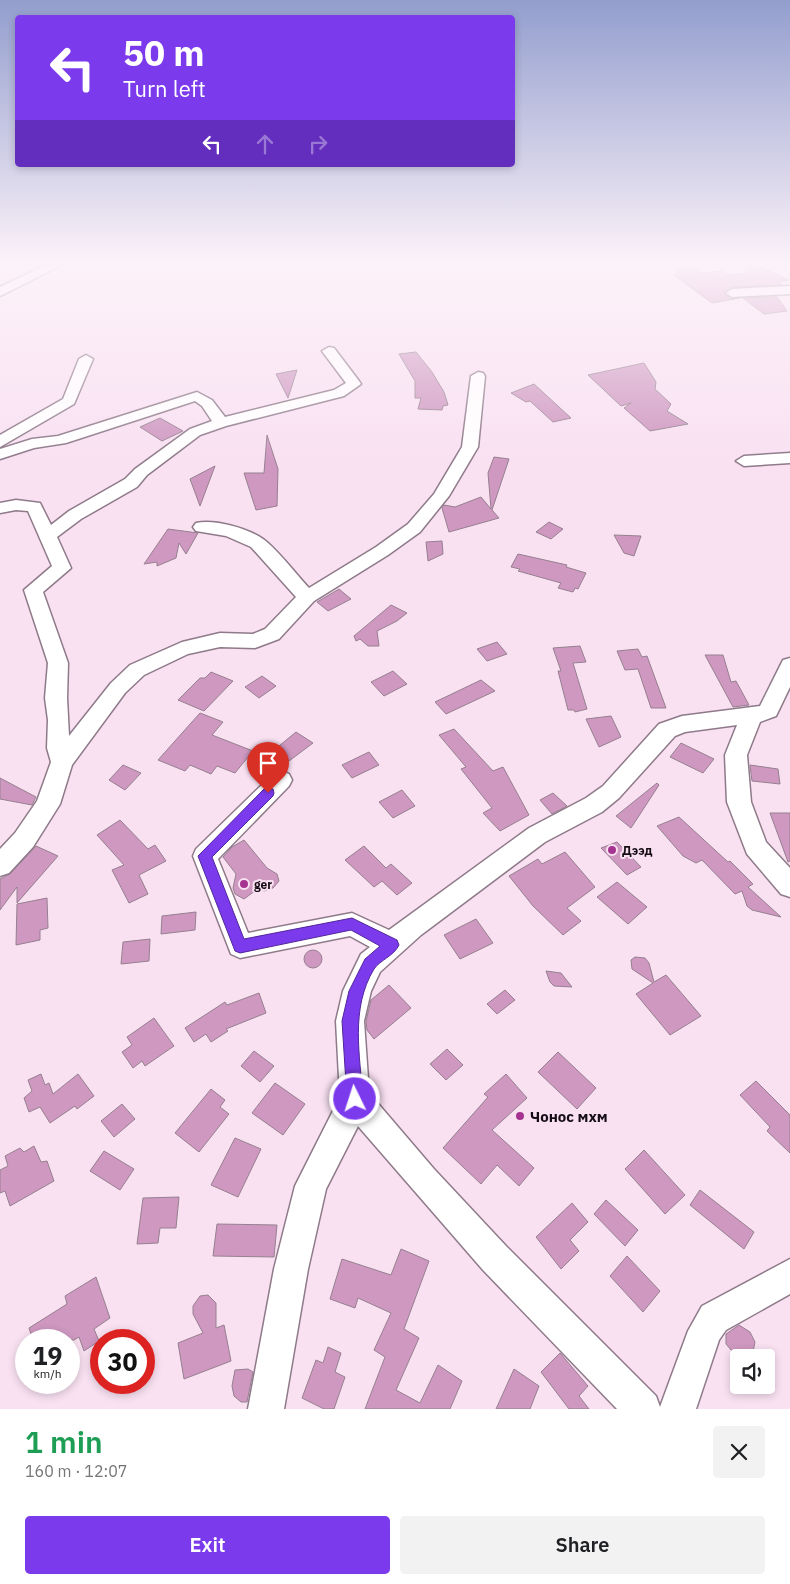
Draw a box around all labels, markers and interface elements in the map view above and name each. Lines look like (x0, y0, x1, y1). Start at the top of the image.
text: 50 m (123, 30, 205, 76)
icon: left (40, 35, 105, 100)
text: Turn left (123, 74, 206, 103)
icon: left (198, 130, 226, 158)
icon: ahead (251, 130, 279, 158)
icon: right (304, 130, 332, 158)
pin (247, 742, 289, 793)
icon: arrive (254, 749, 282, 777)
place label: Дээд (622, 843, 653, 858)
marker: Дээд (606, 844, 618, 856)
place label: ger (254, 877, 272, 892)
marker: ger (238, 878, 250, 890)
position arrow (328, 1072, 380, 1124)
place label: Чонос мхм (530, 1107, 608, 1126)
marker: Чонос мхм (514, 1110, 526, 1122)
speed limit sign: 30 (90, 1329, 155, 1394)
text: 19 (32, 1339, 63, 1372)
map controls (730, 1349, 775, 1394)
button: sound (730, 1349, 775, 1394)
text: km/h (33, 1366, 62, 1381)
text: 1 min (25, 1422, 103, 1461)
button: close (713, 1426, 765, 1478)
text: 160 m · 12:07 (25, 1461, 127, 1481)
button: Exit (25, 1516, 390, 1574)
button: Share (400, 1516, 765, 1574)

